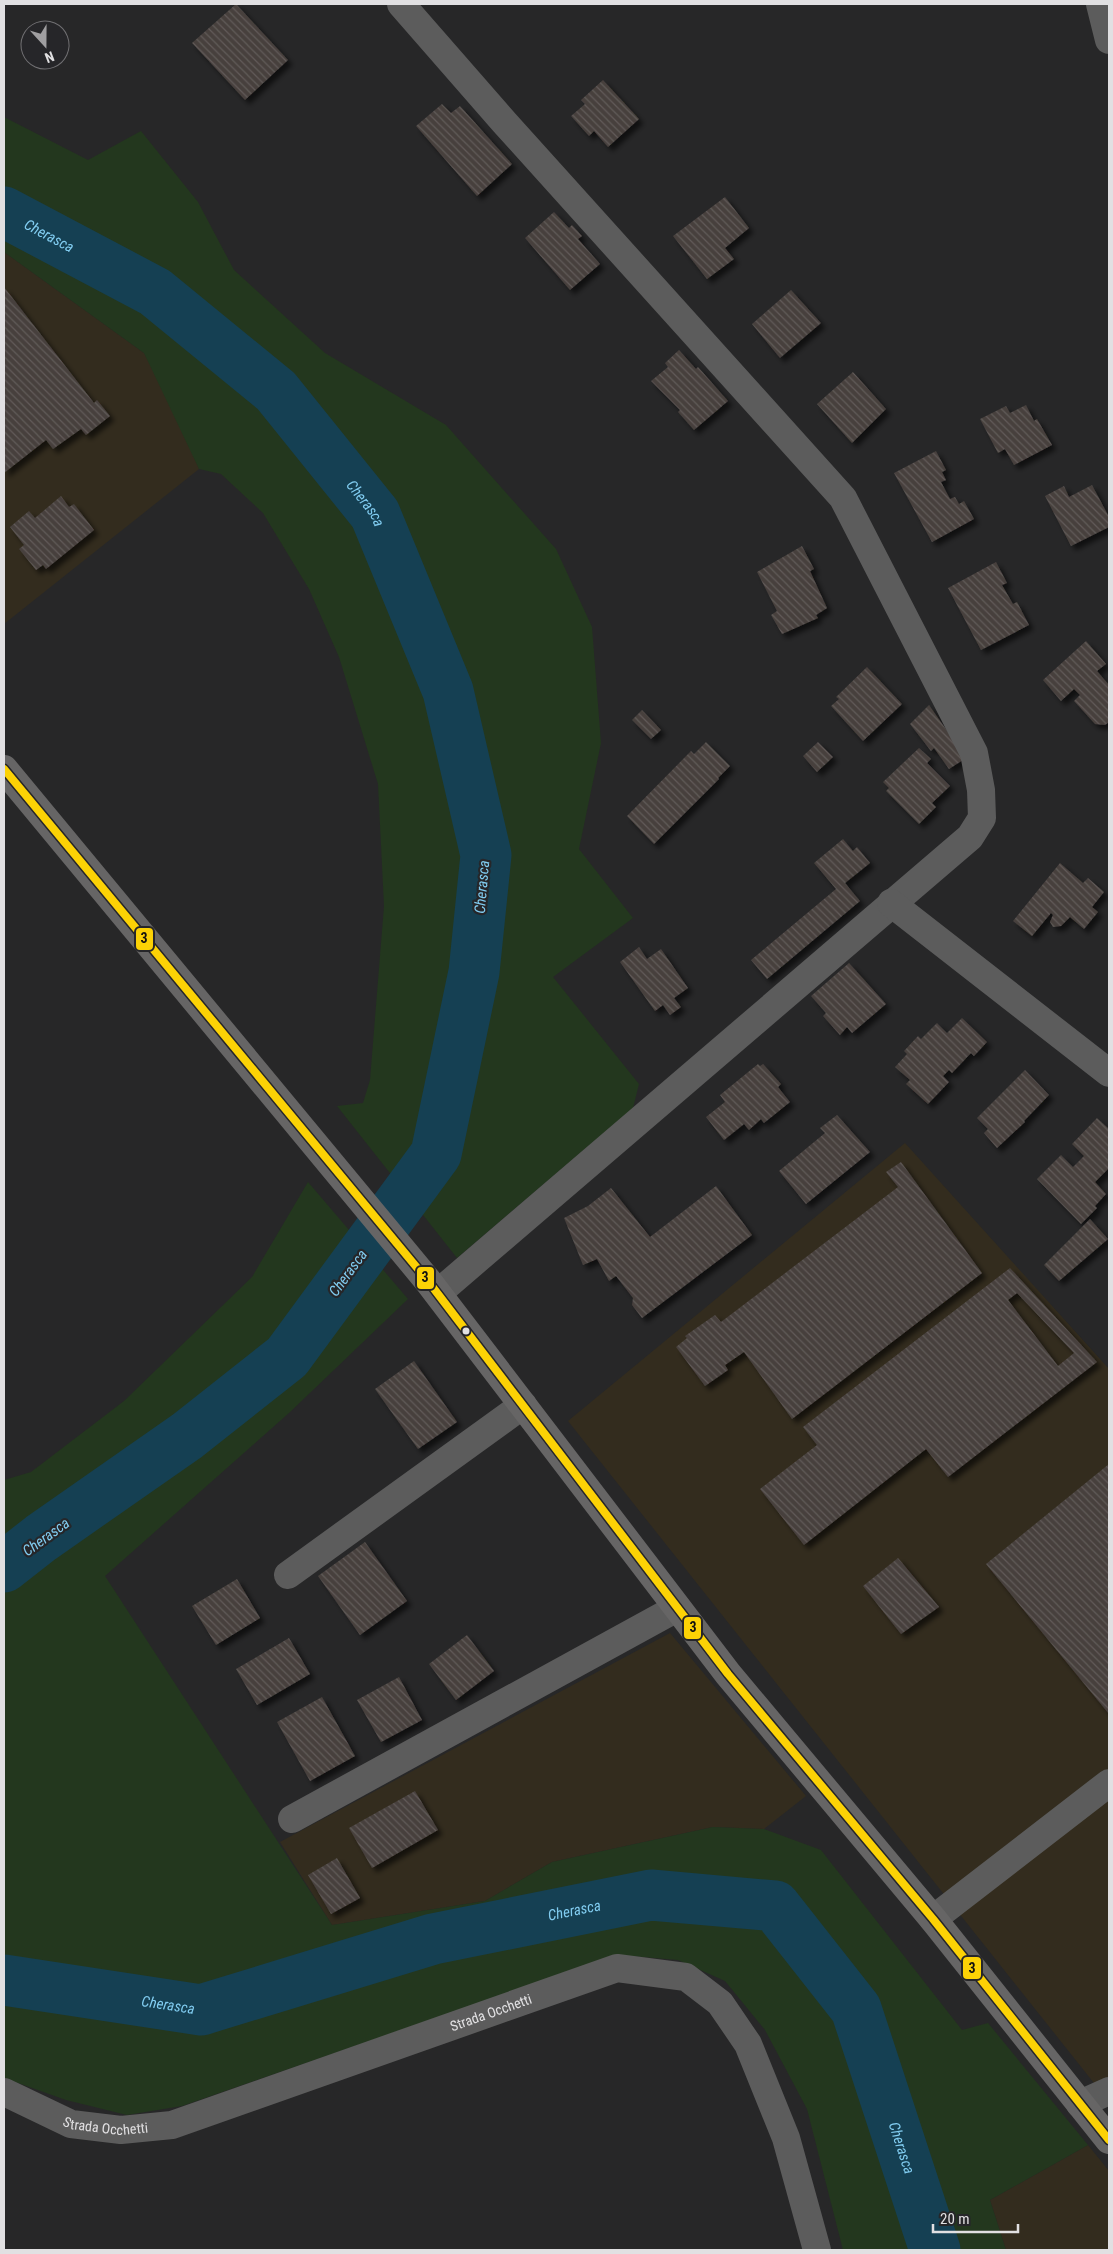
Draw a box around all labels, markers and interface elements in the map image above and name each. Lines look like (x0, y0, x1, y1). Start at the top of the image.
north arrow (20, 20, 70, 70)
text: N (43, 48, 57, 66)
water label: Cherasca (21, 215, 77, 256)
water label: Cherasca (342, 476, 388, 529)
water label: Cherasca (471, 860, 493, 914)
line badge: 3 (135, 927, 154, 951)
text: 3 (140, 930, 148, 946)
water label: Cherasca (325, 1246, 371, 1300)
line badge: 3 (416, 1266, 435, 1290)
text: 3 (421, 1269, 429, 1285)
unlabelled marker (461, 1326, 471, 1336)
water label: Cherasca (19, 1514, 73, 1560)
line badge: 3 (683, 1616, 702, 1640)
text: 3 (689, 1619, 697, 1635)
water label: Cherasca (546, 1896, 602, 1925)
line badge: 3 (962, 1956, 982, 1980)
text: 3 (968, 1960, 976, 1976)
street label: Strada Occhetti (448, 1991, 534, 2034)
water label: Cherasca (140, 1992, 196, 2018)
street label: Strada Occhetti (60, 2113, 149, 2138)
water label: Cherasca (885, 2120, 918, 2176)
scale bar (933, 2202, 1018, 2234)
text: 20 m (940, 2210, 970, 2228)

